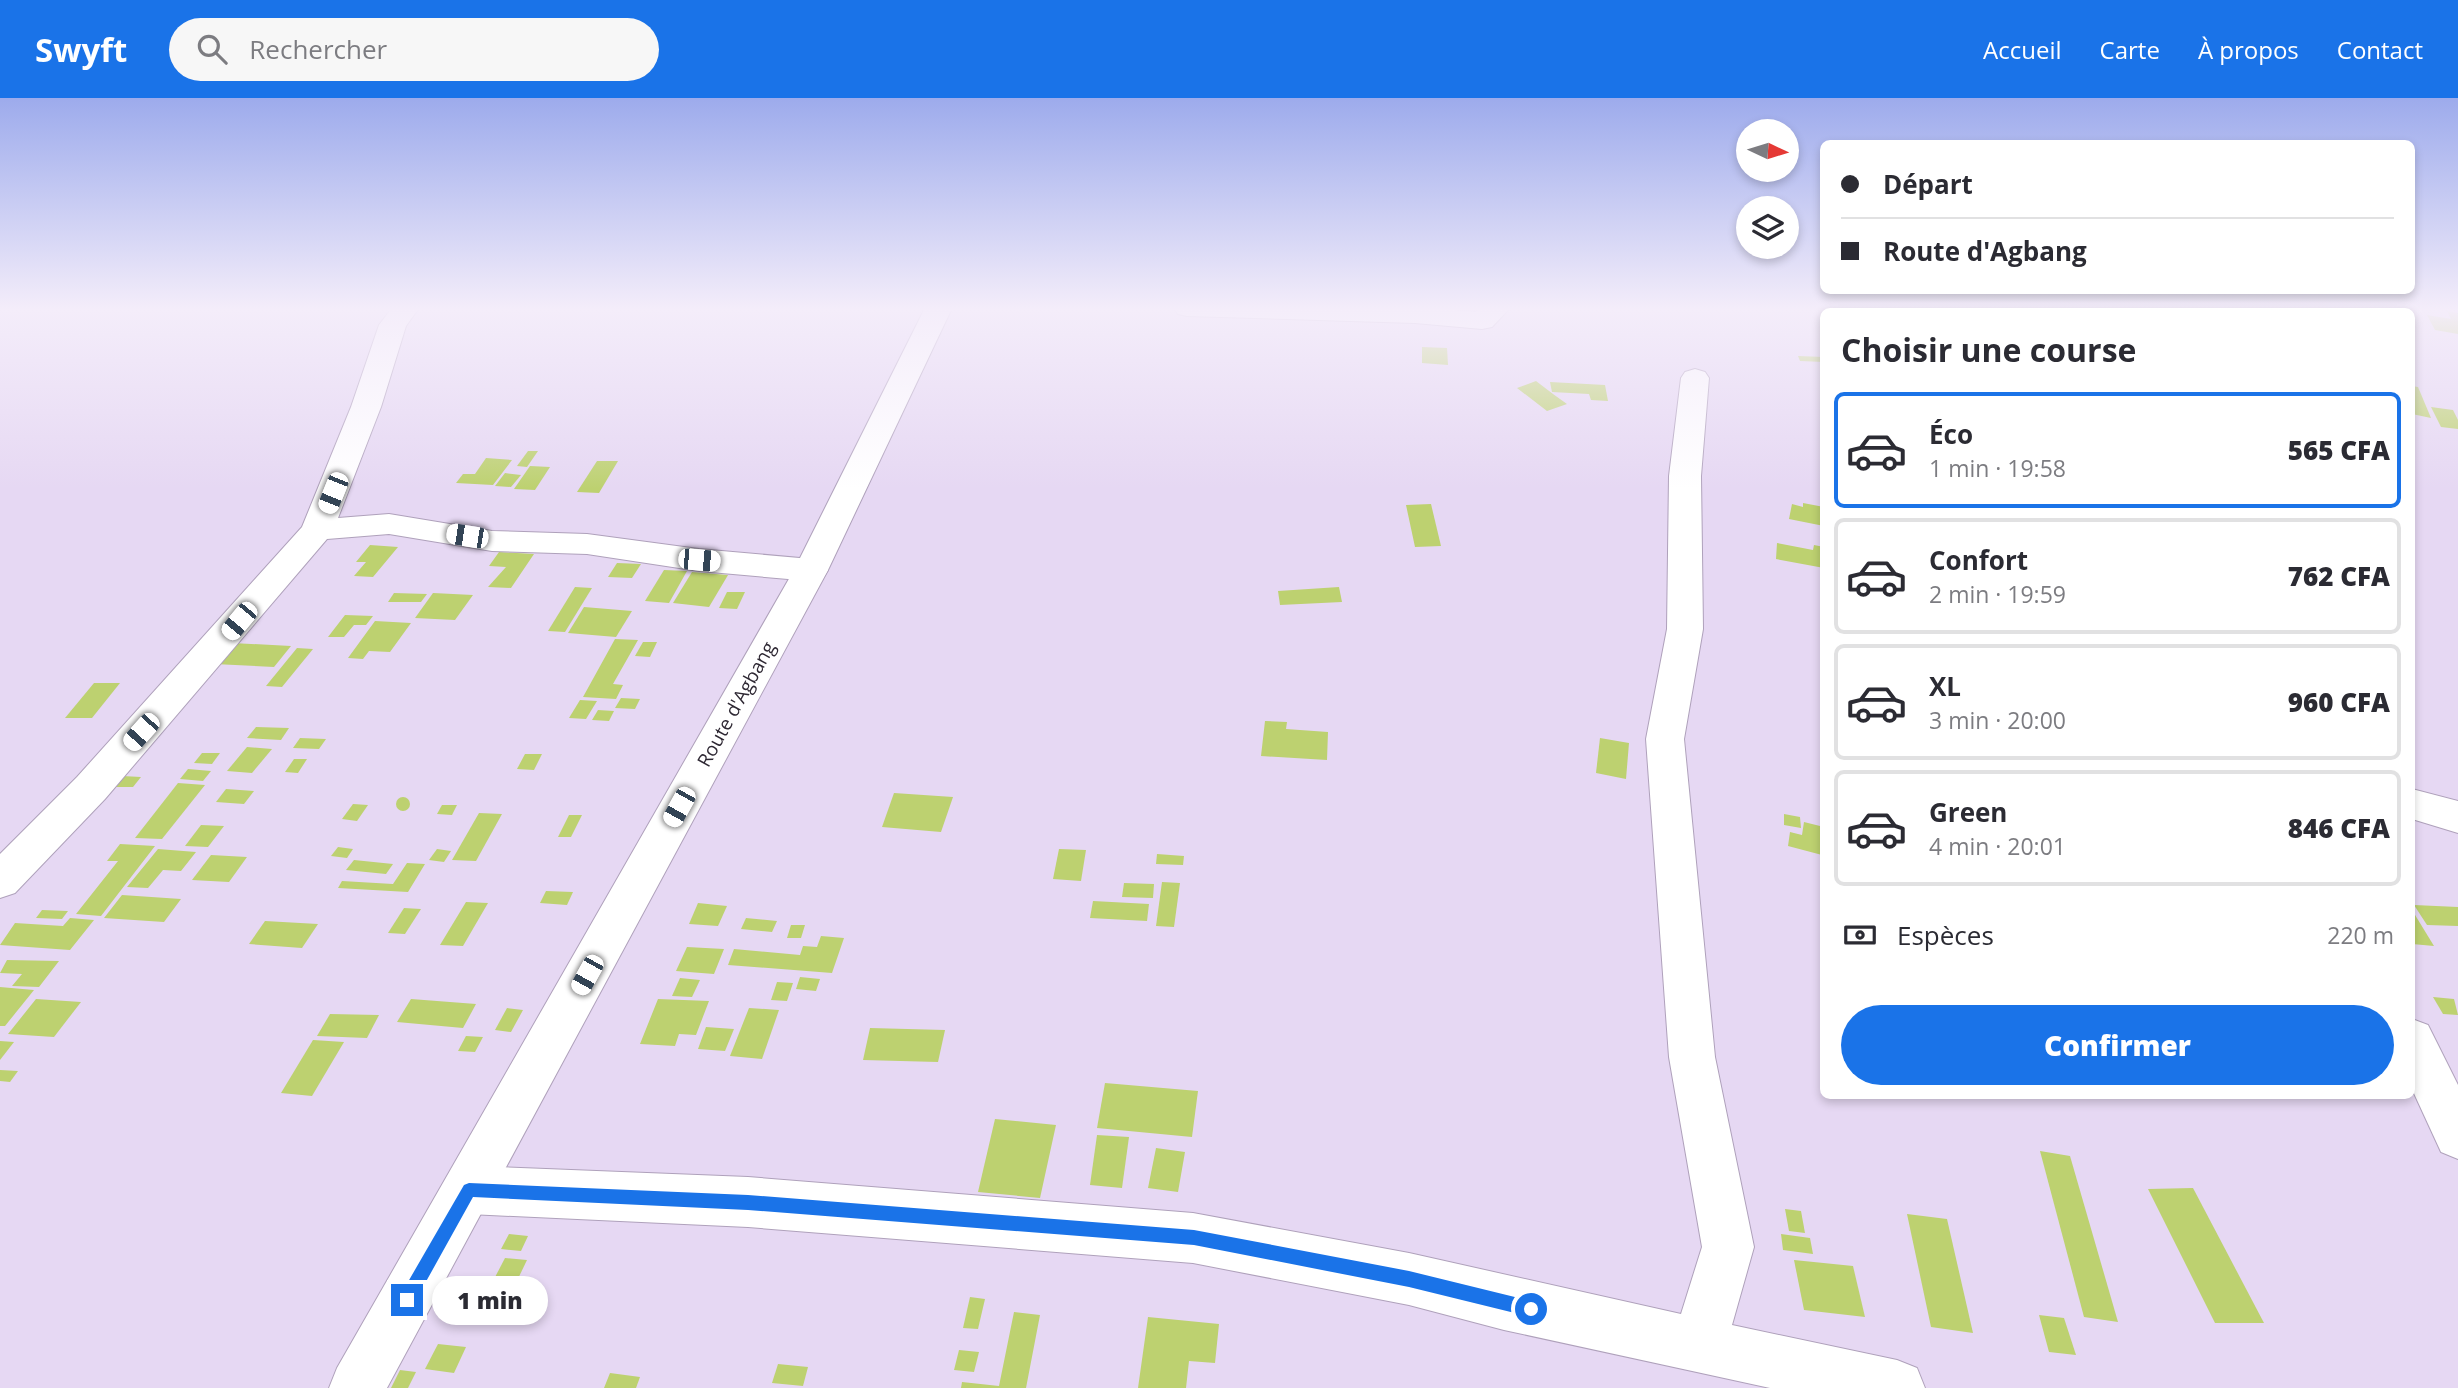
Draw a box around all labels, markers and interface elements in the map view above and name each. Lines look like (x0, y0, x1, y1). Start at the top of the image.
search box (169, 18, 659, 81)
text: Swyft (35, 27, 127, 72)
icon: search (193, 30, 231, 68)
text: Rechercher (249, 31, 387, 67)
text: Accueil (1983, 33, 2062, 66)
text: Carte (2100, 33, 2160, 66)
text: À propos (2198, 33, 2299, 66)
text: Contact (2337, 33, 2423, 66)
north arrow (1736, 119, 1799, 182)
map controls (1736, 119, 1799, 259)
text: Départ (1883, 166, 1973, 202)
button: layers (1736, 196, 1799, 259)
text: Route d'Agbang (1883, 233, 2087, 269)
text: Choisir une course (1841, 328, 2136, 371)
text: Éco (1929, 416, 1973, 452)
icon: car (1845, 419, 1908, 482)
text: 565 CFA (2288, 432, 2390, 468)
text: 1 min · 19:58 (1929, 452, 2066, 484)
car (316, 470, 351, 516)
car (445, 522, 490, 550)
text: Confort (1929, 542, 2028, 578)
icon: car (1845, 545, 1908, 608)
car (678, 548, 721, 572)
text: 762 CFA (2288, 558, 2390, 594)
text: 2 min · 19:59 (1929, 578, 2066, 610)
car (218, 598, 261, 644)
street label: Route d'Agbang (691, 637, 781, 771)
text: XL (1929, 668, 1961, 704)
icon: car (1845, 671, 1908, 734)
text: 960 CFA (2288, 684, 2390, 720)
text: 3 min · 20:00 (1929, 704, 2066, 736)
car (120, 709, 163, 755)
car (660, 784, 699, 830)
text: Green (1929, 794, 2007, 830)
icon: car (1845, 797, 1908, 860)
text: 846 CFA (2288, 810, 2390, 846)
text: 4 min · 20:01 (1929, 830, 2066, 862)
icon: cash (1841, 916, 1879, 954)
text: Espèces (1897, 917, 1994, 953)
text: 220 m (2327, 919, 2394, 951)
car (568, 952, 607, 998)
button: Confirmer (1841, 1005, 2394, 1085)
callout: 1 min (432, 1276, 547, 1324)
route end (391, 1284, 423, 1316)
text: 1 min (457, 1284, 523, 1316)
route start (1515, 1293, 1547, 1325)

